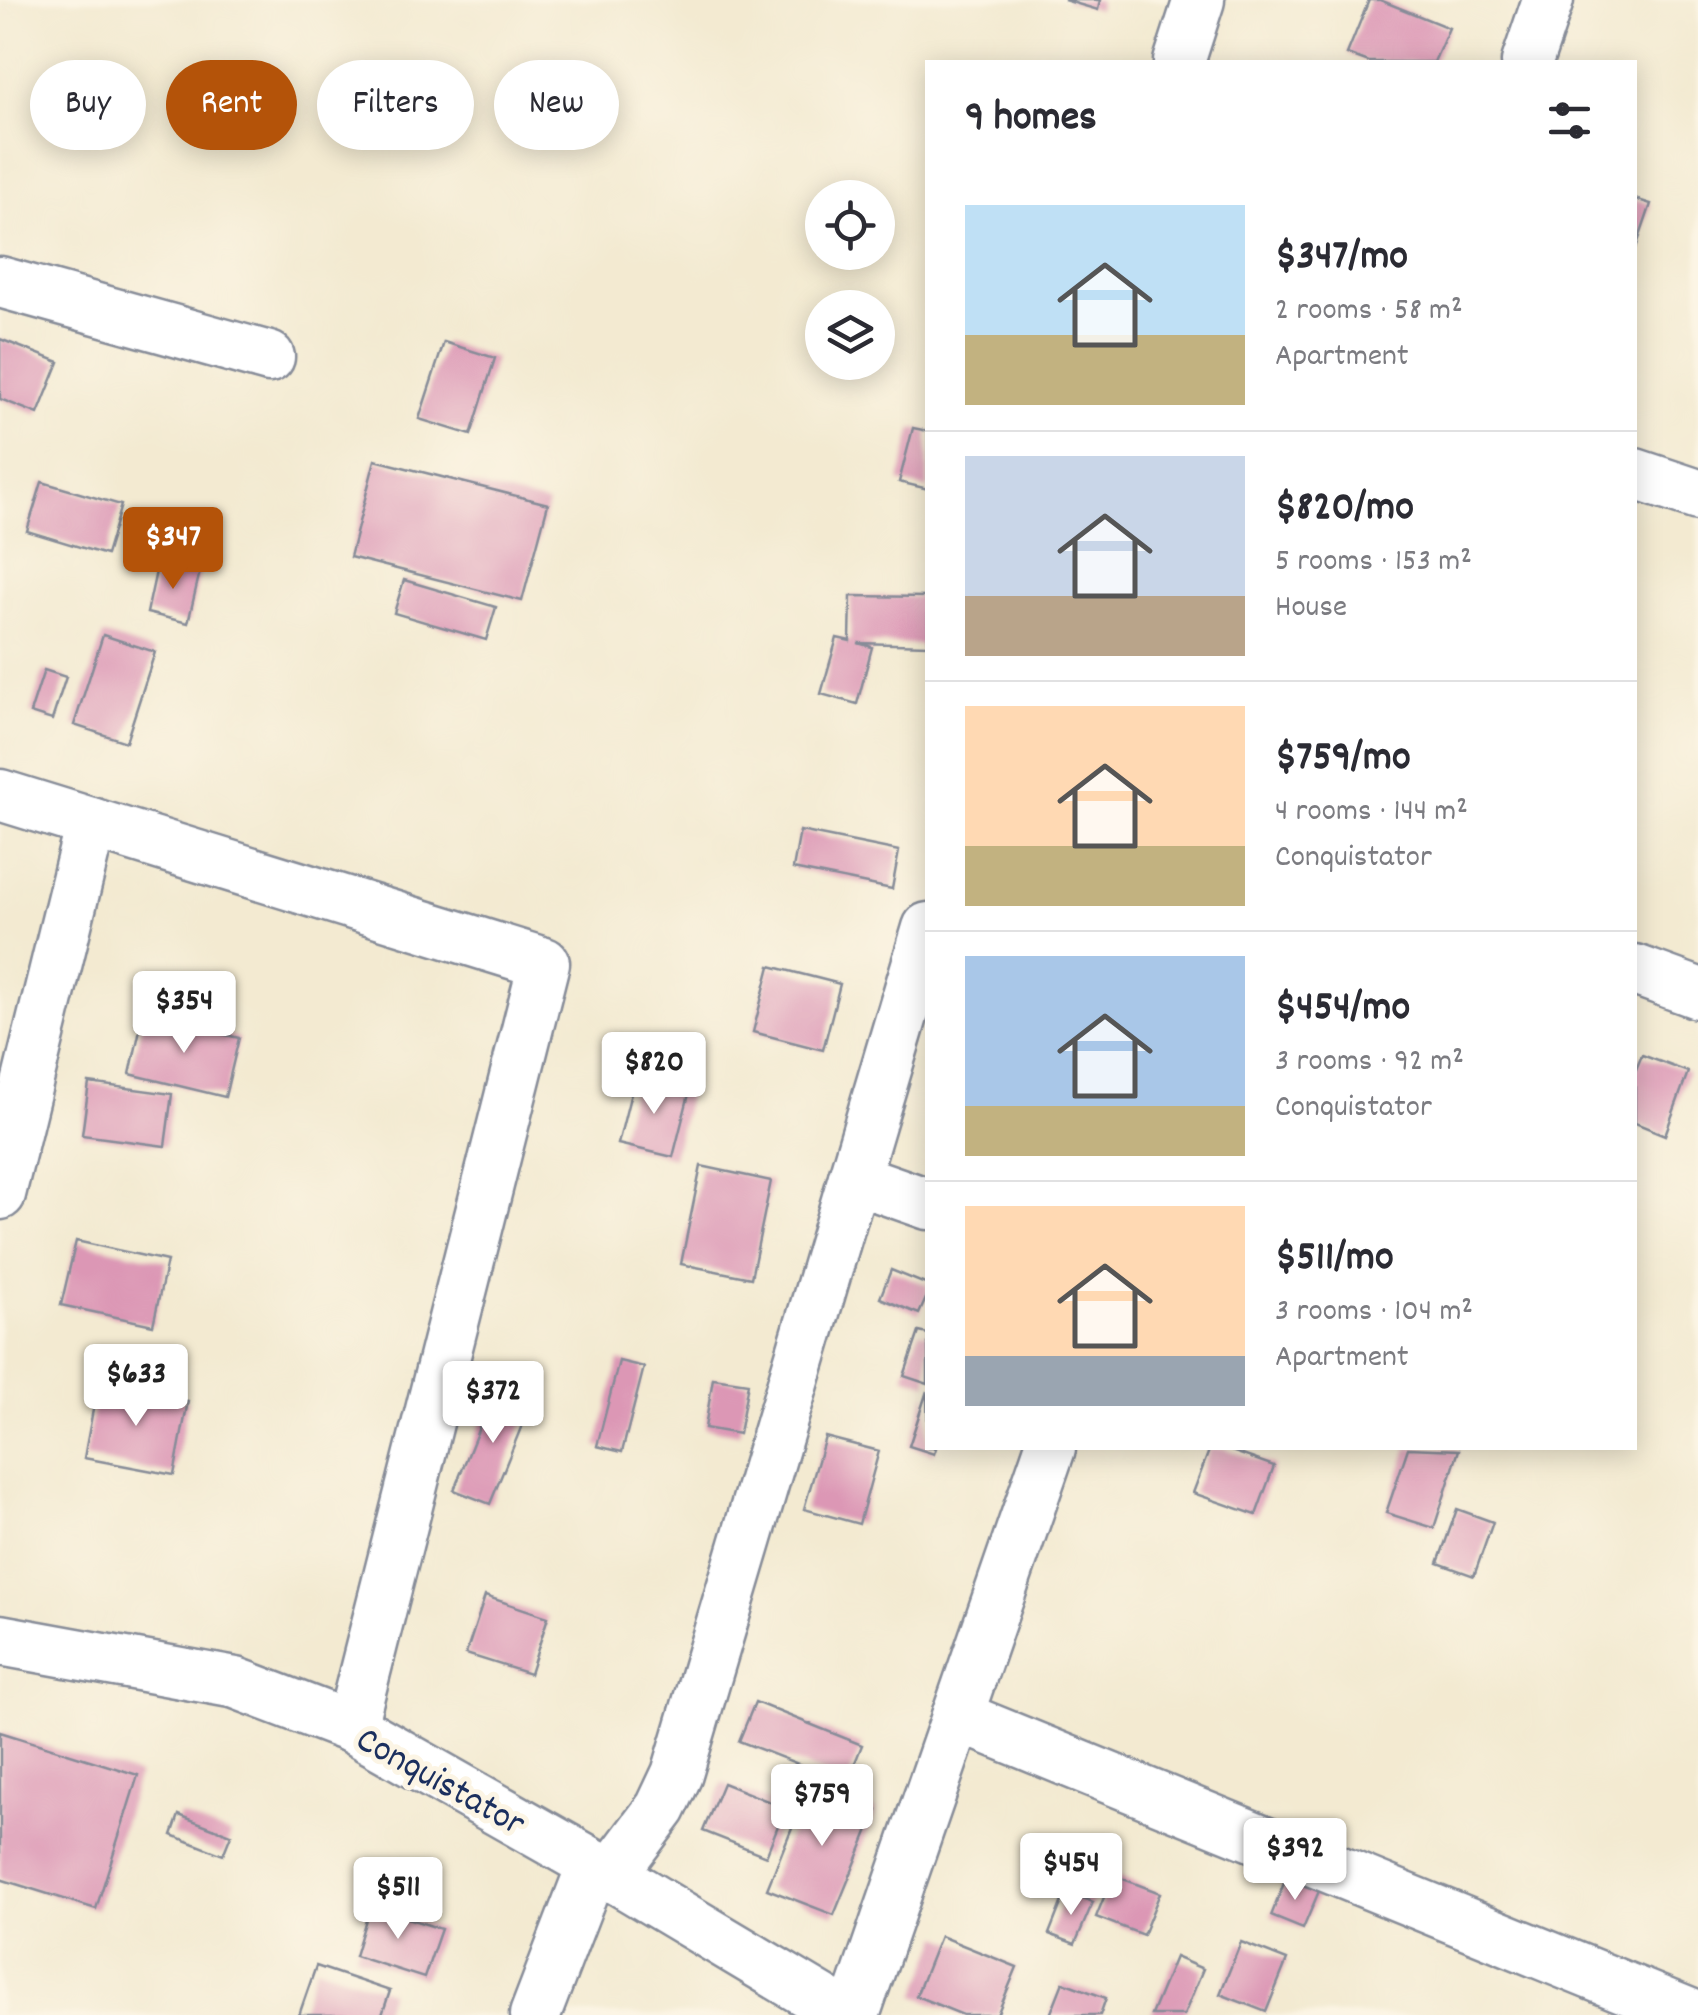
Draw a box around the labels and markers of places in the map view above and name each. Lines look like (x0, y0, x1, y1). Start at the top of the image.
pin: $347 (114, 507, 232, 592)
pin: $354 (125, 971, 243, 1056)
pin: $820 (595, 1032, 713, 1117)
pin: $633 (77, 1344, 195, 1429)
pin: $372 (434, 1361, 552, 1446)
pin: $759 (763, 1764, 881, 1849)
pin: $392 (1236, 1818, 1354, 1903)
pin: $454 (1012, 1833, 1130, 1918)
pin: $511 (339, 1857, 457, 1942)

